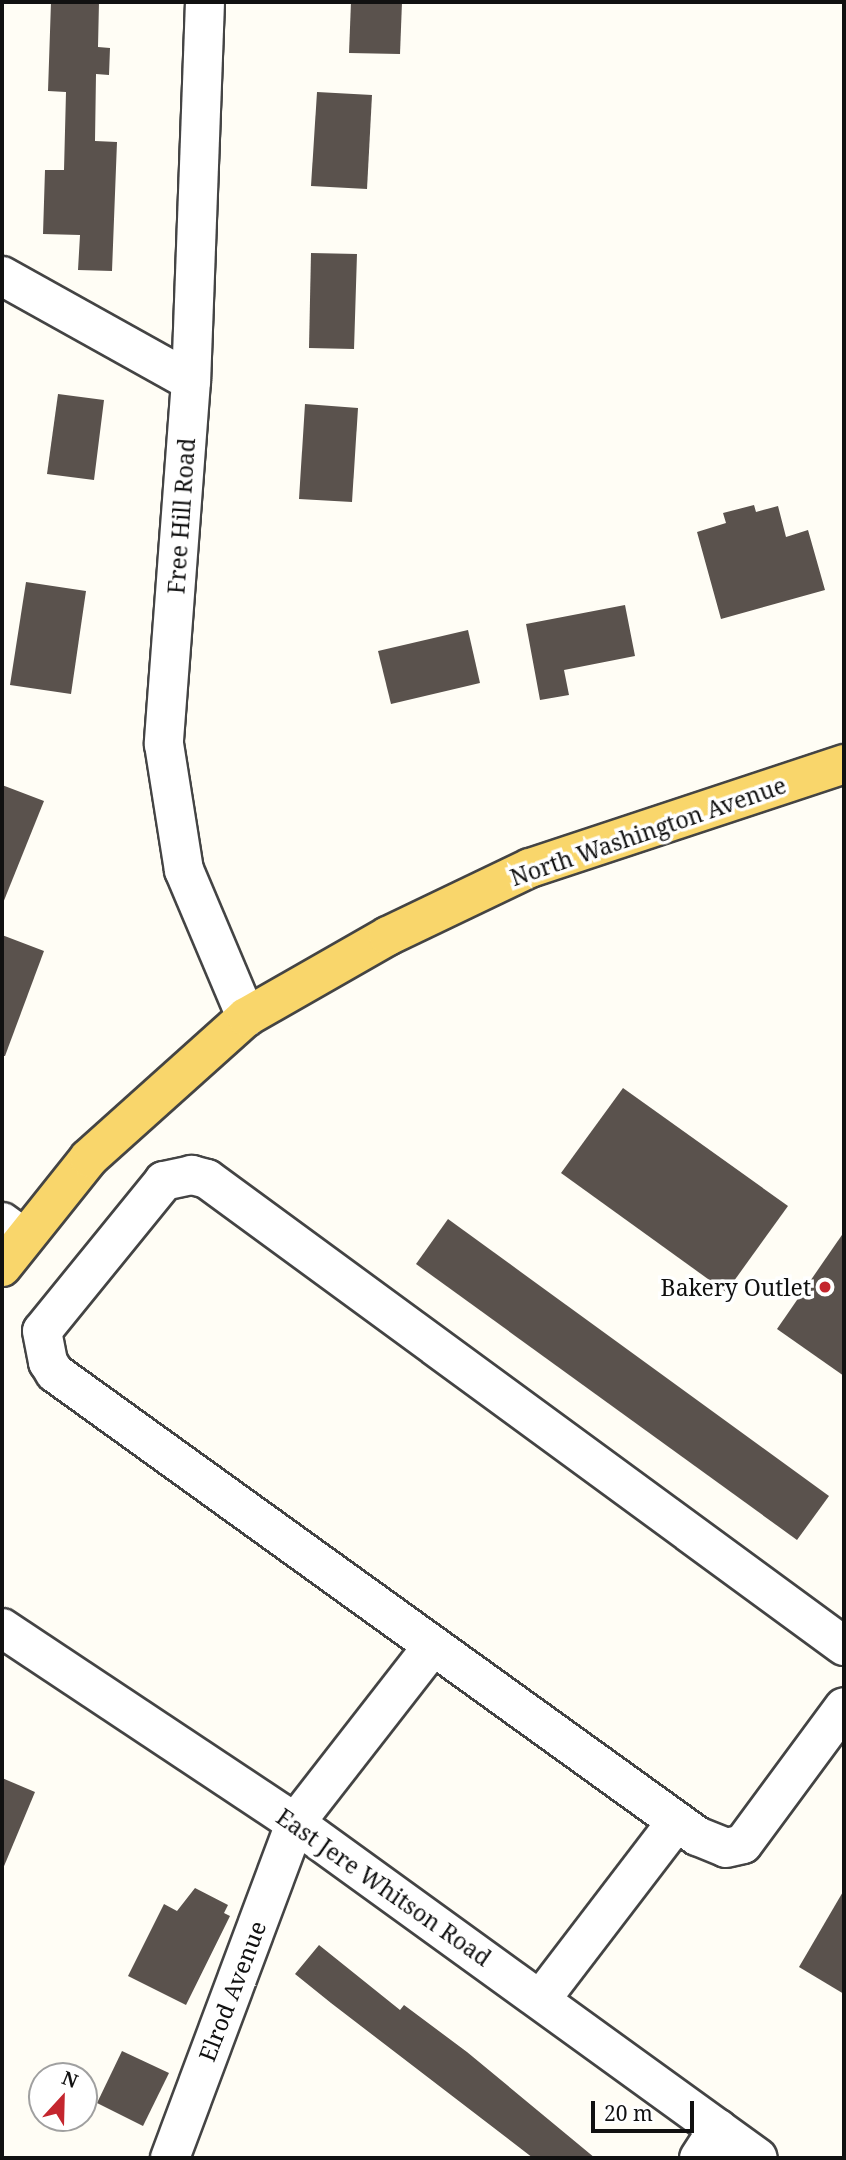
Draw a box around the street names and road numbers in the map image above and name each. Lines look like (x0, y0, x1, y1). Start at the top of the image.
street label: Free Hill Road (162, 437, 200, 595)
street label: North Washington Avenue (507, 771, 789, 891)
street label: East Jere Whitson Road (271, 1802, 497, 1972)
street label: Elrod Avenue (193, 1917, 271, 2065)

